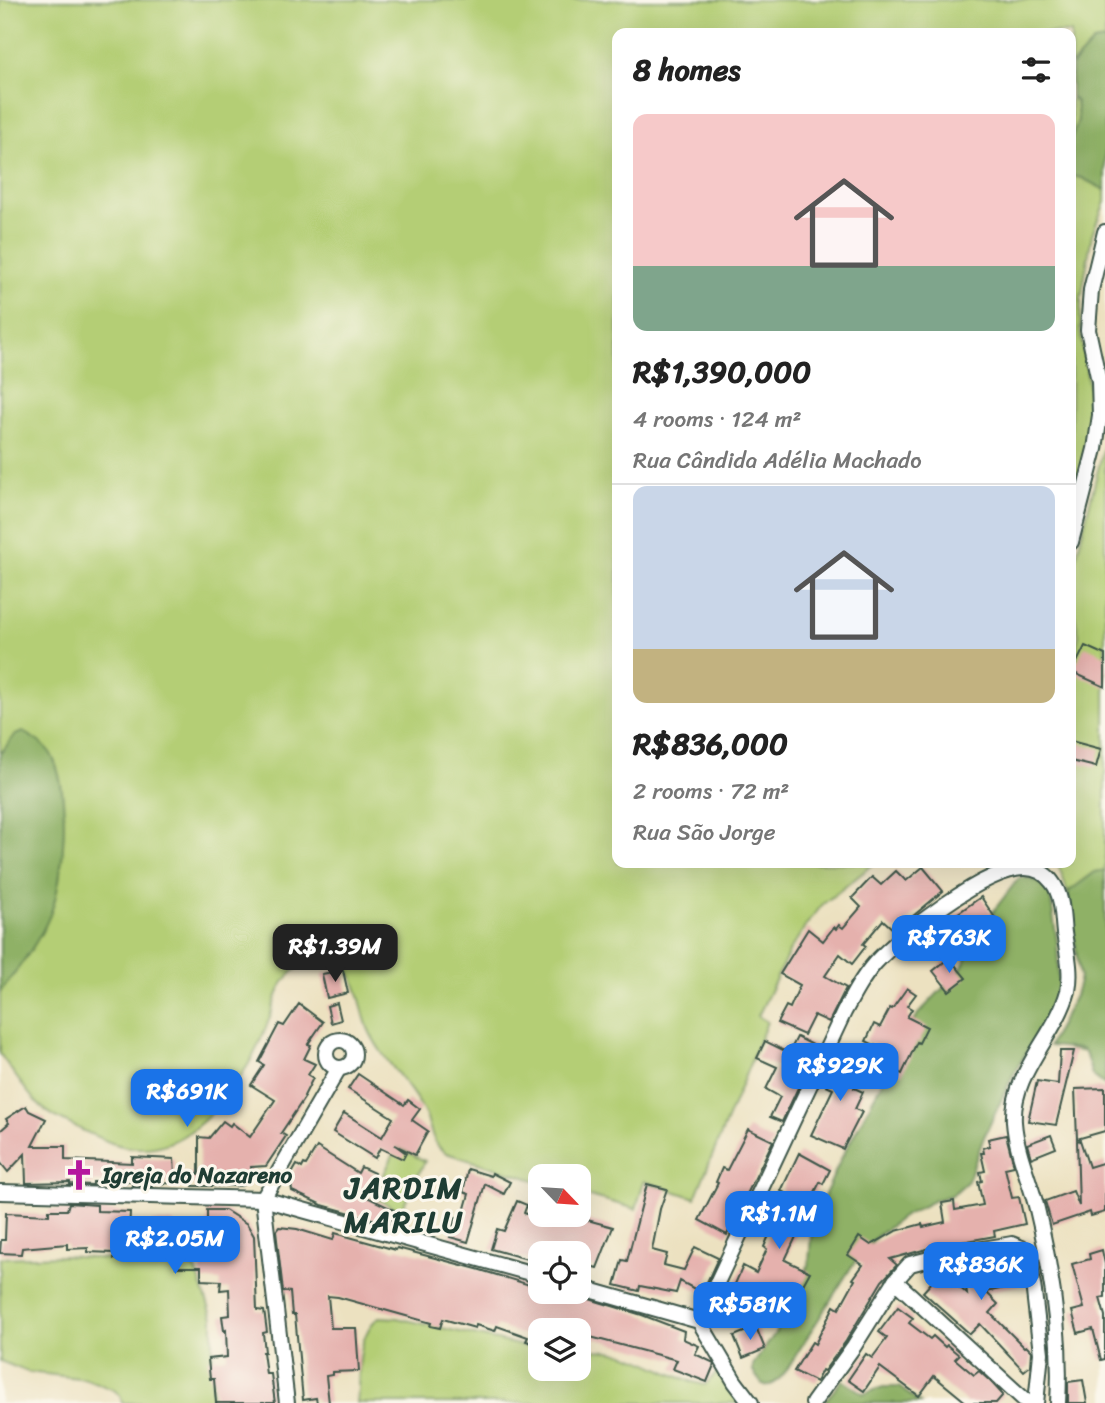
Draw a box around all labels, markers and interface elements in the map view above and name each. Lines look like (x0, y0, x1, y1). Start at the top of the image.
text: 8 homes (633, 43, 741, 97)
icon: filters (1017, 51, 1055, 89)
icon: home (781, 160, 907, 286)
text: R$1,390,000 (633, 345, 811, 399)
text: 4 rooms · 124 m² (633, 399, 802, 440)
text: Rua Cândida Adélia Machado (633, 440, 922, 481)
icon: home (781, 532, 907, 658)
text: R$836,000 (633, 717, 788, 771)
text: 2 rooms · 72 m² (633, 771, 789, 812)
text: Rua São Jorge (633, 812, 776, 853)
pin: R$763K (892, 916, 1006, 975)
text: R$763K (908, 917, 990, 958)
pin: R$1.39M (270, 925, 400, 984)
text: R$1.39M (289, 926, 381, 967)
pin: R$929K (783, 1044, 897, 1103)
text: R$929K (798, 1045, 882, 1086)
pin: R$691K (130, 1070, 244, 1129)
text: R$691K (147, 1071, 227, 1112)
place label: Igreja do Nazareno (101, 1155, 293, 1196)
church icon: Igreja do Nazareno (62, 1158, 96, 1192)
district label: JARDIM MARILU (343, 1161, 464, 1249)
north arrow (528, 1164, 592, 1227)
map controls (528, 1164, 591, 1381)
pin: R$1.1M (722, 1192, 836, 1251)
text: R$1.1M (741, 1193, 817, 1234)
pin: R$2.05M (110, 1216, 240, 1276)
text: R$2.05M (126, 1218, 224, 1259)
button: locate (528, 1241, 591, 1304)
pin: R$836K (924, 1242, 1038, 1302)
text: R$836K (940, 1244, 1022, 1285)
pin: R$581K (693, 1282, 807, 1342)
text: R$581K (709, 1284, 791, 1325)
button: layers (528, 1318, 591, 1381)

